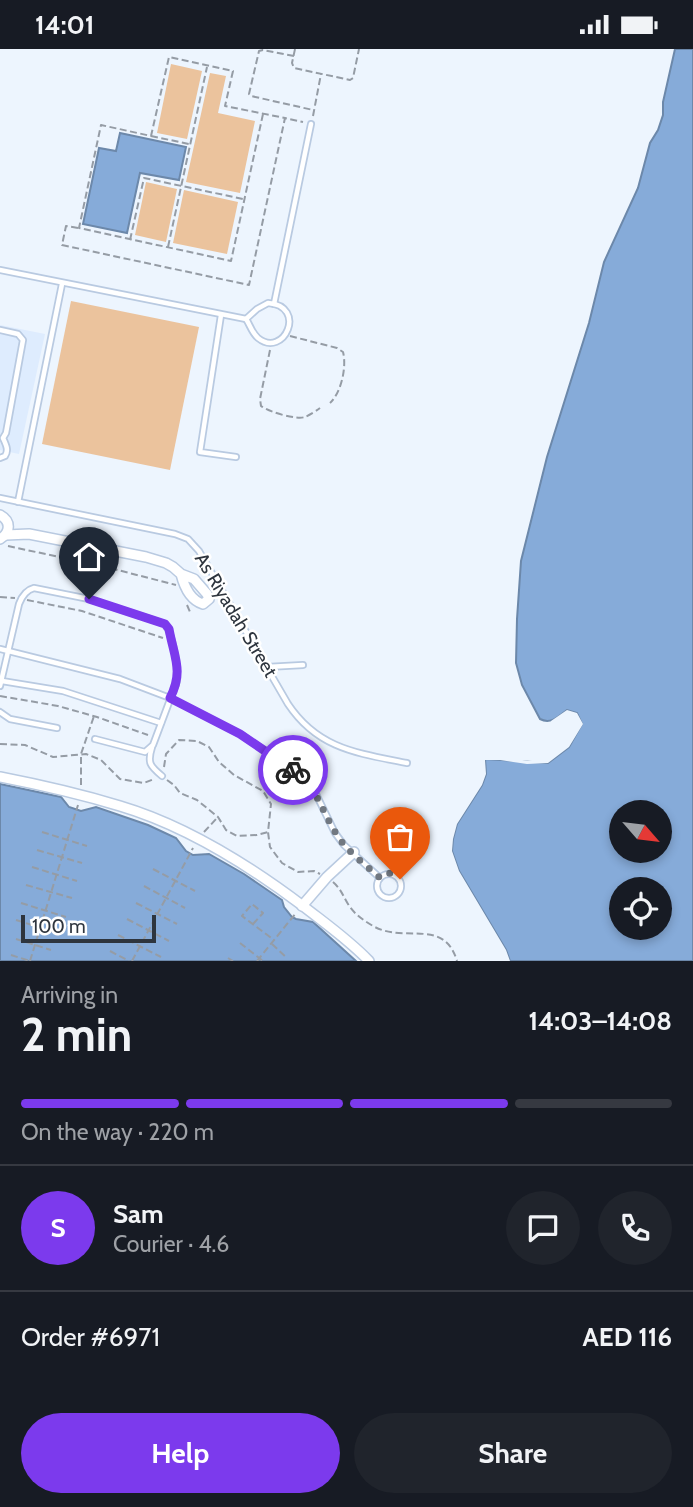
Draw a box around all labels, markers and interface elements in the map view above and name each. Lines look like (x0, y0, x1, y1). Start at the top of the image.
text: 14:01 (35, 9, 94, 41)
pin (59, 527, 119, 599)
icon: home (70, 538, 108, 576)
street label: As Riyadah Street (190, 549, 282, 682)
courier (258, 735, 328, 805)
icon: bike (274, 751, 312, 789)
north arrow (609, 800, 672, 863)
map controls (609, 800, 672, 940)
pin (370, 807, 430, 879)
icon: bag (381, 818, 419, 856)
button: locate (609, 877, 672, 940)
scale bar (21, 912, 156, 944)
text: 100 m (32, 915, 86, 938)
text: Arriving in (21, 981, 118, 1009)
text: 14:03–14:08 (529, 1005, 672, 1037)
text: 2 min (21, 1007, 132, 1063)
text: On the way · 220 m (21, 1118, 214, 1146)
button: chat (506, 1191, 580, 1265)
button: phone (598, 1191, 672, 1265)
text: Sam (113, 1198, 164, 1230)
text: S (50, 1212, 66, 1244)
text: Courier · 4.6 (113, 1230, 229, 1258)
text: Order #6971 (21, 1321, 160, 1353)
text: AED 116 (583, 1321, 672, 1353)
button: Help (21, 1413, 340, 1493)
button: Share (354, 1413, 672, 1493)

